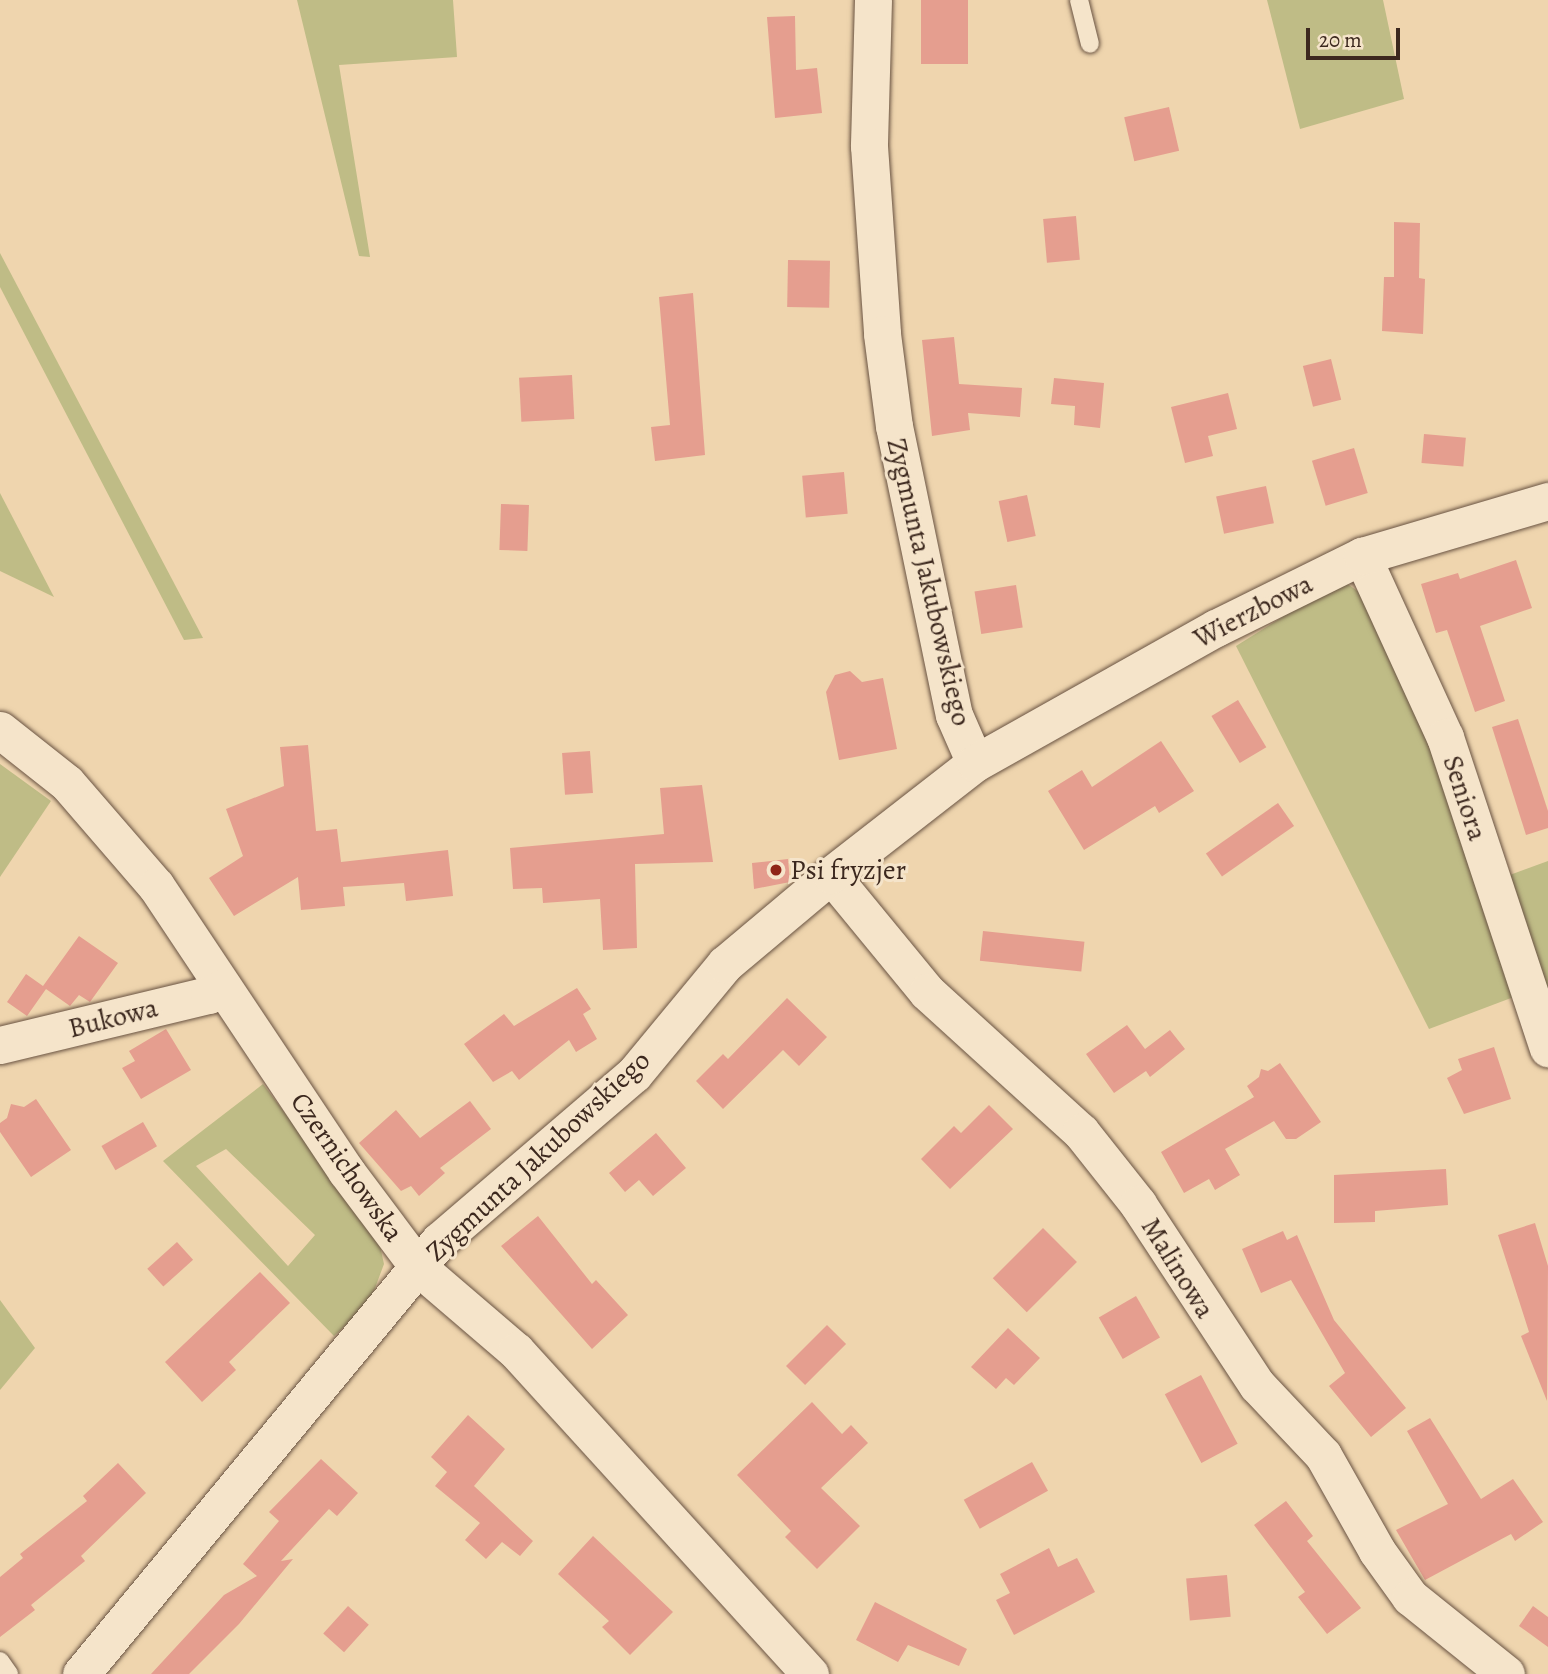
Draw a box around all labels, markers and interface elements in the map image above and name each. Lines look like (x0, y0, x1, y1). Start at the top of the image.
scale bar (1310, 14, 1404, 58)
text: 20 m (1319, 26, 1362, 54)
street label: Zygmunta Jakubowskiego (880, 435, 978, 729)
street label: Wierzbowa (1188, 567, 1318, 655)
street label: Seniora (1436, 751, 1494, 845)
place label: Psi fryzjer (790, 853, 906, 887)
marker: Psi fryzjer (768, 862, 784, 878)
street label: Bukowa (65, 991, 161, 1045)
street label: Zygmunta Jakubowskiego (419, 1043, 657, 1269)
street label: Czernichowska (283, 1086, 411, 1248)
street label: Malinowa (1134, 1211, 1222, 1325)

